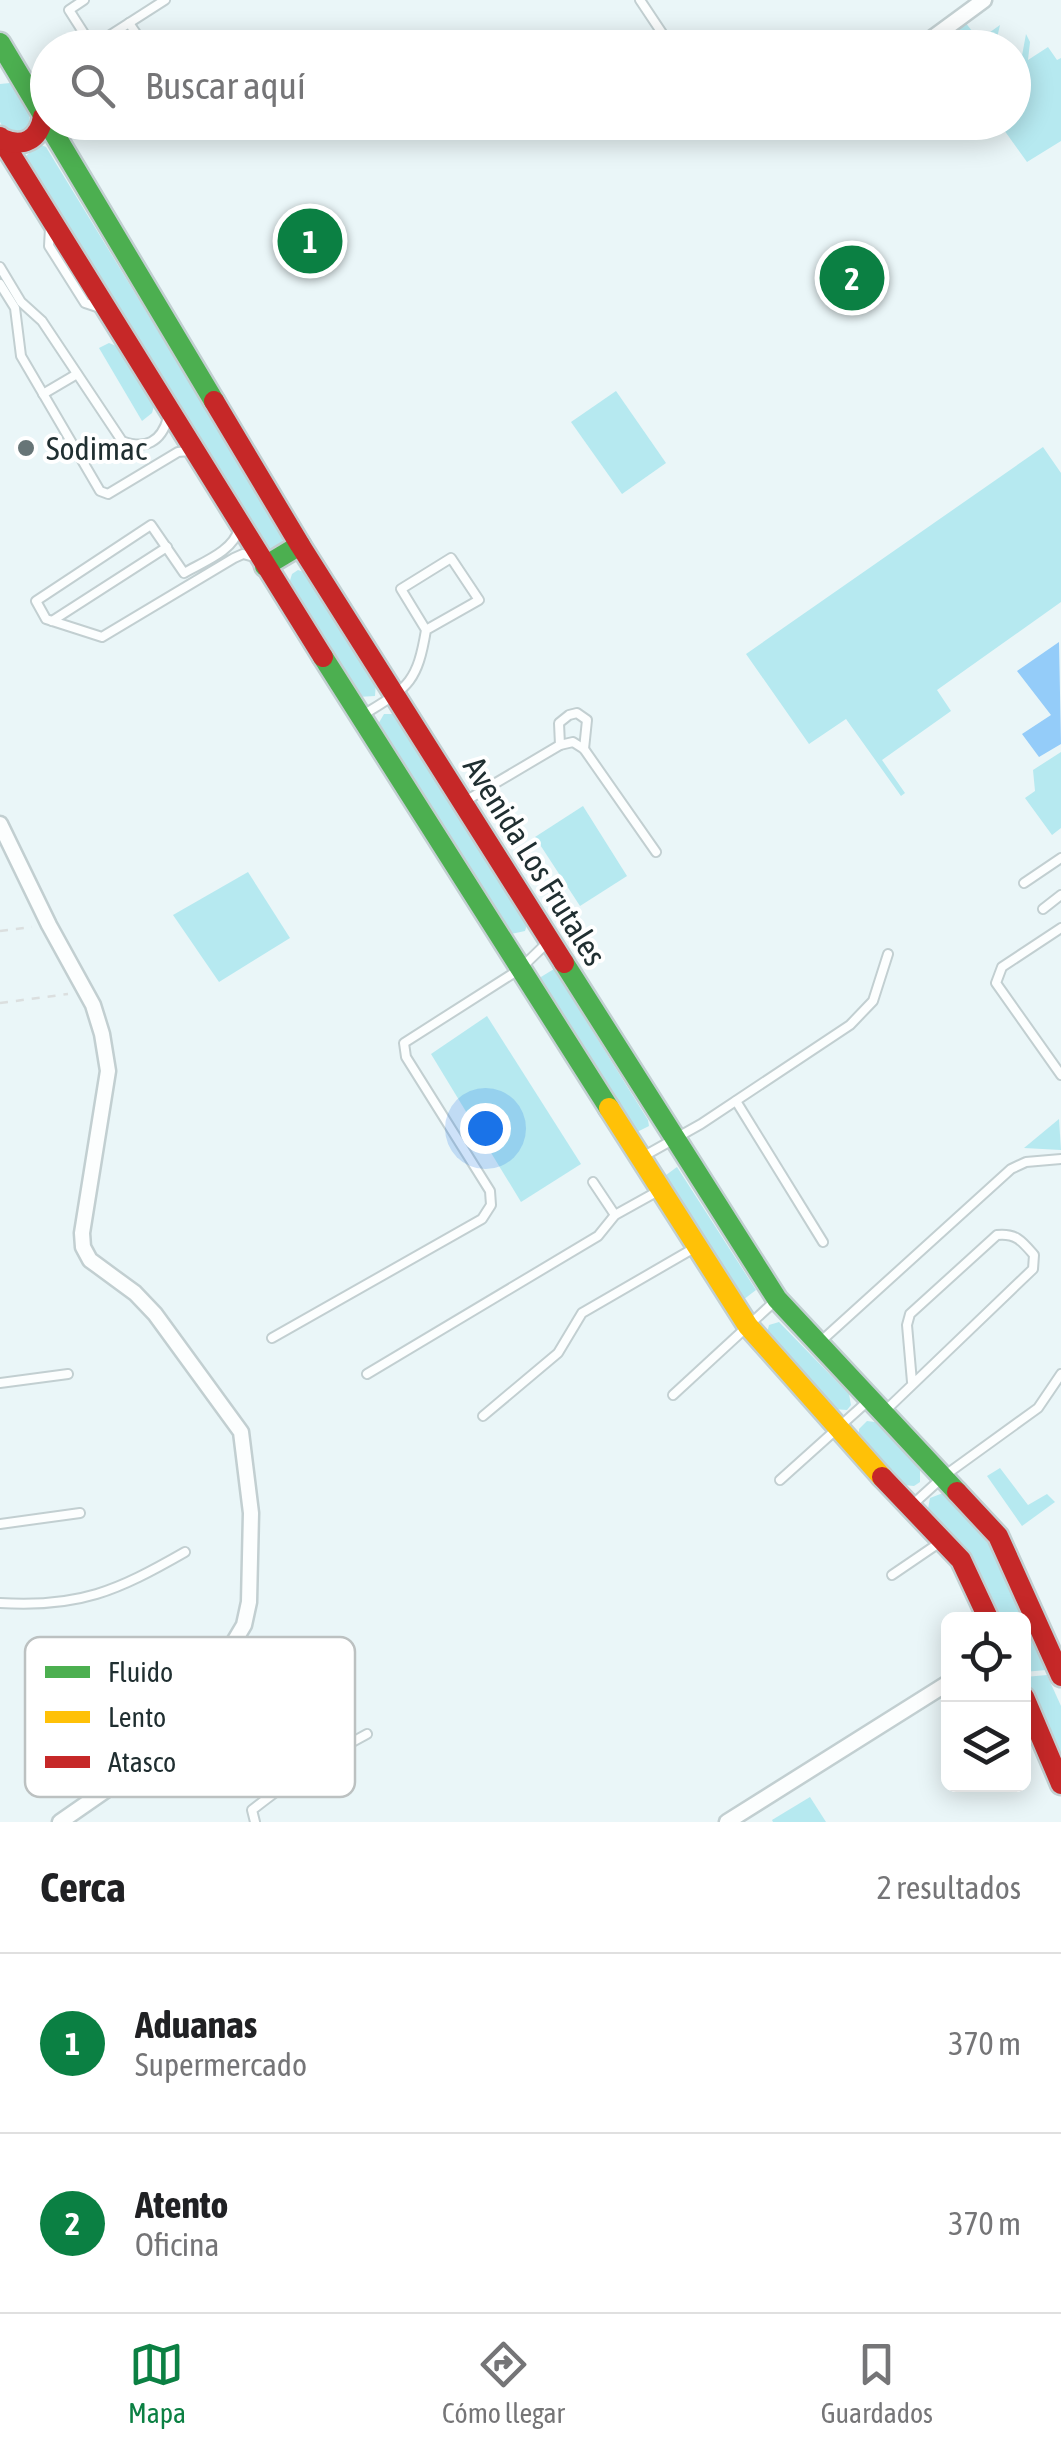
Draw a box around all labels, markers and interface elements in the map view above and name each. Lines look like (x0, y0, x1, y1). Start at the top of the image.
search box (30, 30, 1031, 140)
icon: search (65, 58, 120, 113)
text: Buscar aquí (145, 64, 306, 107)
pin: 1 (278, 204, 342, 278)
pin: 2 (820, 240, 884, 316)
place label: Sodimac (46, 430, 147, 467)
marker: Sodimac (15, 437, 37, 459)
street label: Avenida Los Frutales (456, 750, 614, 972)
your location (460, 1103, 511, 1154)
map controls (941, 1612, 1031, 1792)
button: locate (941, 1612, 1031, 1702)
legend (25, 1637, 355, 1797)
text: Fluido (108, 1656, 173, 1688)
text: Lento (108, 1701, 166, 1733)
button: layers (941, 1702, 1031, 1792)
text: Atasco (108, 1746, 176, 1778)
text: Cerca (40, 1863, 125, 1911)
text: 2 resultados (877, 1869, 1021, 1906)
text: Aduanas (135, 2003, 257, 2046)
text: 1 (65, 2025, 80, 2062)
text: 370 m (948, 2025, 1021, 2062)
text: Supermercado (135, 2046, 307, 2083)
text: Atento (135, 2183, 228, 2226)
text: 2 (65, 2205, 80, 2242)
text: 370 m (948, 2205, 1021, 2242)
text: Oficina (135, 2226, 219, 2263)
tab: Mapa (128, 2337, 186, 2429)
tab: Cómo llegar (442, 2337, 565, 2429)
tab: Guardados (821, 2337, 933, 2429)

